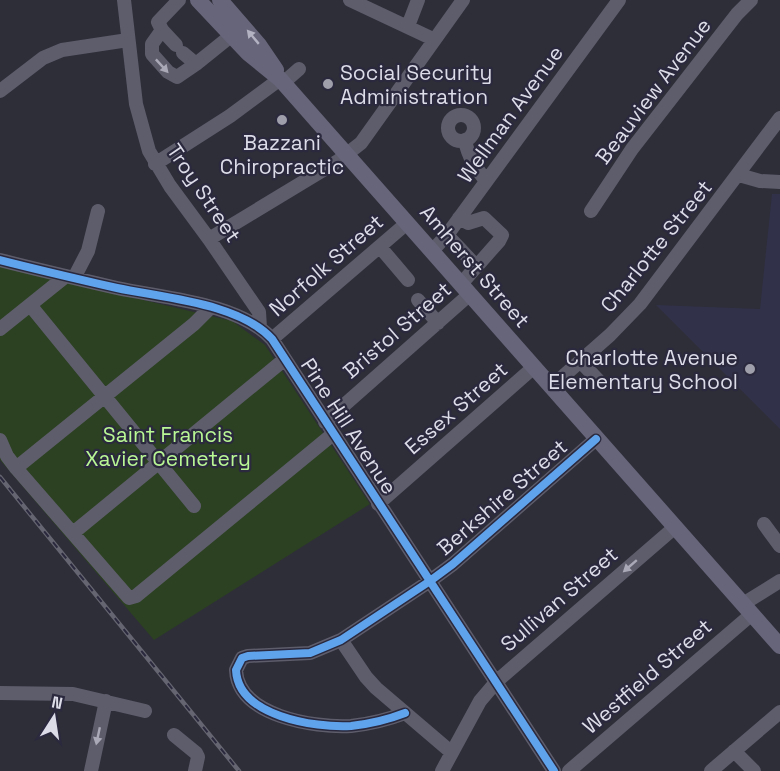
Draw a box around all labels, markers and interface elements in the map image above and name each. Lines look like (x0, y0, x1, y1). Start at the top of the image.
street label: Beauview Avenue (589, 13, 717, 169)
one-way arrow (247, 30, 260, 45)
street label: Wellman Avenue (451, 40, 569, 188)
one-way arrow (155, 58, 169, 73)
place label: Social Security Administration (340, 59, 492, 110)
marker: Social Security Administration (321, 77, 335, 91)
marker: Bazzani Chiropractic (275, 113, 289, 127)
place label: Bazzani Chiropractic (220, 129, 344, 180)
street label: Troy Street (161, 138, 247, 248)
street label: Charlotte Street (594, 174, 718, 318)
street label: Amherst Street (414, 199, 536, 333)
street label: Norfolk Street (263, 208, 389, 322)
street label: Bristol Street (337, 276, 457, 384)
place label: Charlotte Avenue Elementary School (548, 344, 738, 395)
street label: Pine Hill Avenue (295, 353, 403, 499)
street label: Essex Street (399, 356, 513, 460)
marker: Charlotte Avenue Elementary School (743, 362, 757, 376)
park label: Saint Francis Xavier Cemetery (85, 421, 251, 472)
street label: Berkshire Street (431, 433, 573, 561)
street label: Sullivan Street (495, 541, 623, 657)
one-way arrow (623, 559, 638, 572)
street label: Westfield Street (577, 612, 717, 740)
north arrow (24, 687, 84, 747)
text: N (50, 691, 64, 714)
one-way arrow (93, 727, 103, 745)

